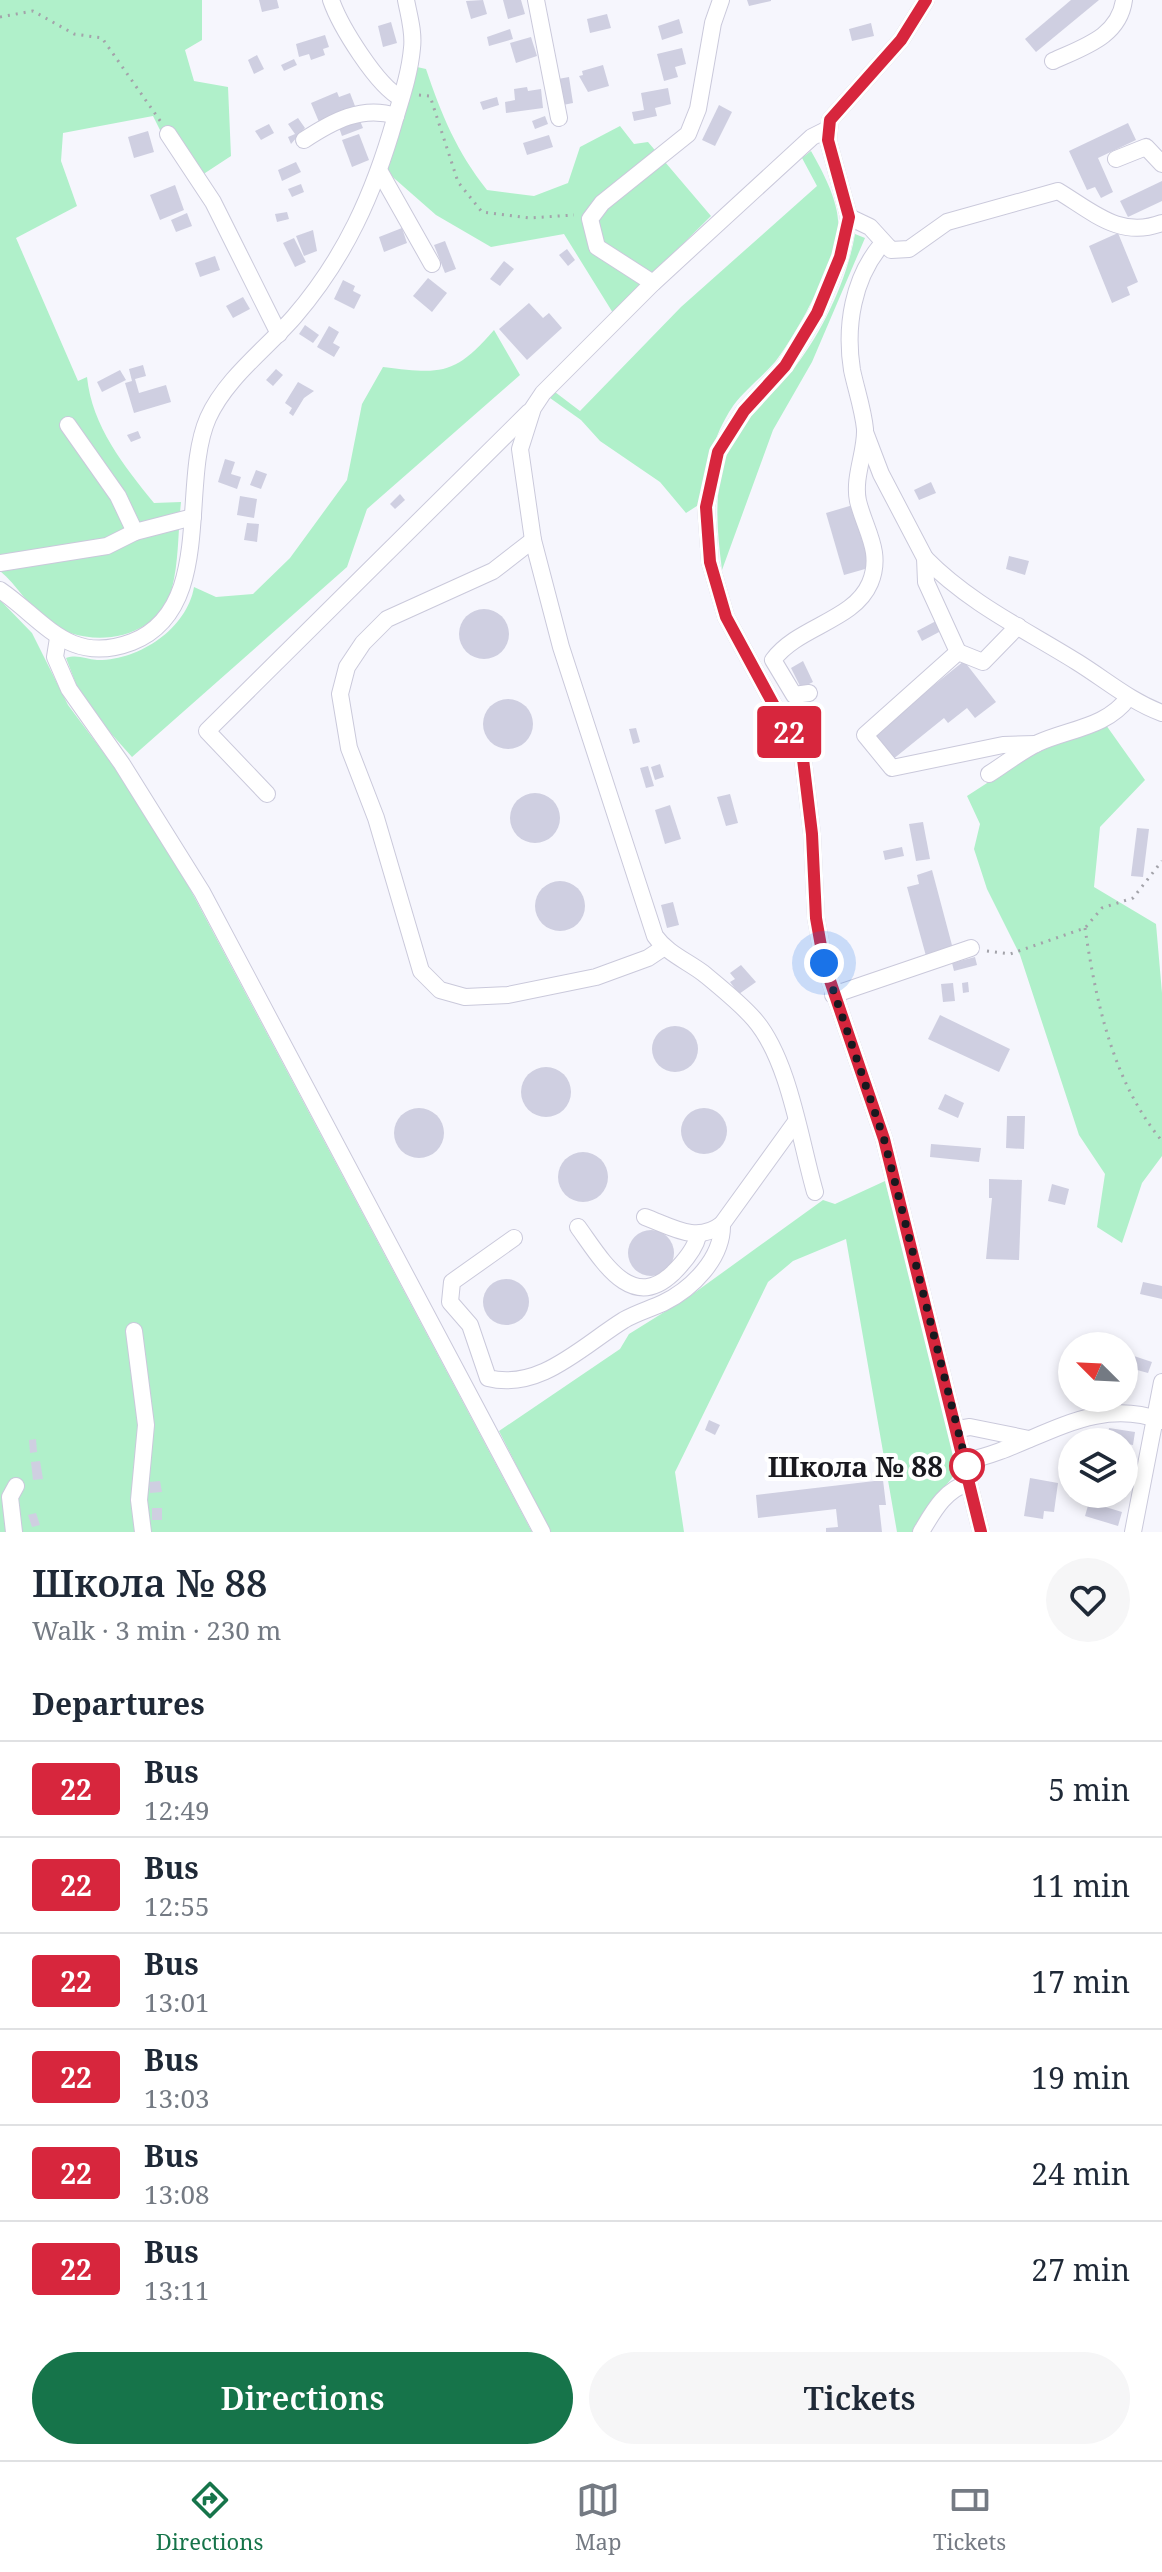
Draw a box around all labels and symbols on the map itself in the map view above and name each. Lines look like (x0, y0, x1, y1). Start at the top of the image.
line badge: 22 (753, 706, 825, 758)
your location (804, 943, 844, 983)
north arrow (1058, 1332, 1138, 1412)
place label: Школа № 88 (768, 1447, 943, 1485)
marker: Школа № 88 (950, 1449, 984, 1483)

